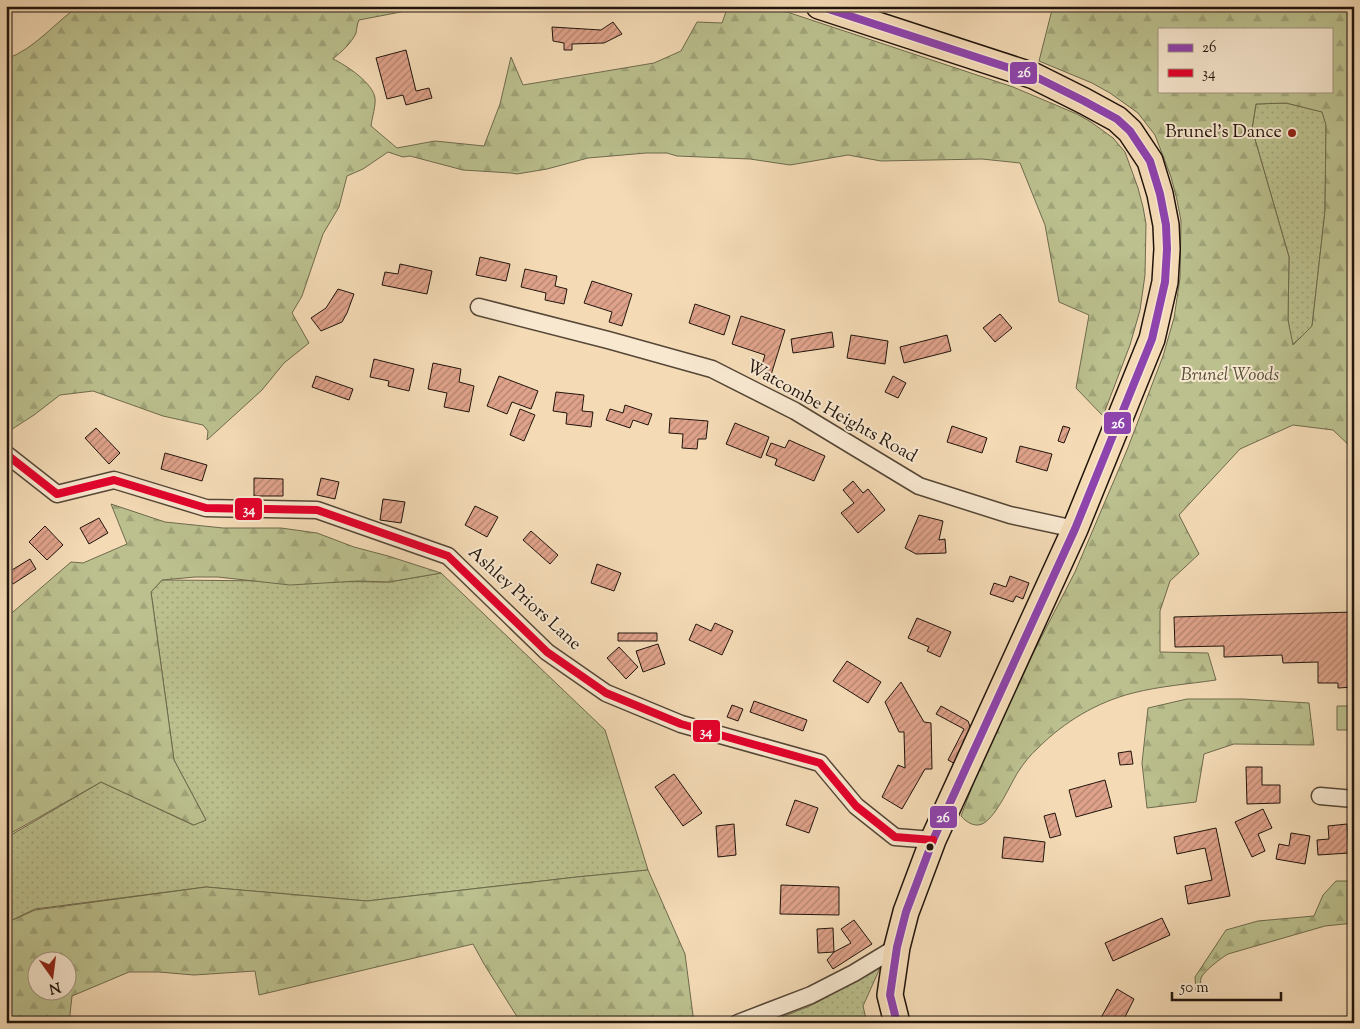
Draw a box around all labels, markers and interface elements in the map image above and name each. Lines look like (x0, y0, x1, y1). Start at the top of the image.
legend (1158, 28, 1332, 92)
text: 26 (1202, 38, 1216, 59)
line badge: 26 (1009, 61, 1038, 85)
text: 26 (1017, 64, 1031, 84)
text: 34 (1202, 64, 1216, 85)
place label: Brunel's Dance (1165, 120, 1282, 146)
marker: Brunel's Dance (1286, 127, 1298, 139)
street label: Watcombe Heights Road (741, 354, 921, 470)
park label: Brunel Woods (1181, 363, 1279, 389)
line badge: 26 (1103, 411, 1132, 435)
text: 26 (1111, 415, 1125, 435)
line badge: 34 (234, 497, 263, 521)
text: 34 (243, 501, 255, 521)
street label: Ashley Priors Lane (461, 541, 587, 657)
line badge: 34 (692, 719, 721, 743)
text: 34 (700, 723, 712, 743)
line badge: 26 (929, 805, 958, 829)
text: 26 (936, 809, 950, 829)
unlabelled marker (925, 842, 935, 852)
north arrow (28, 952, 78, 1002)
scale bar (1172, 969, 1281, 1001)
text: N (47, 976, 63, 998)
text: 50 m (1179, 978, 1209, 999)

